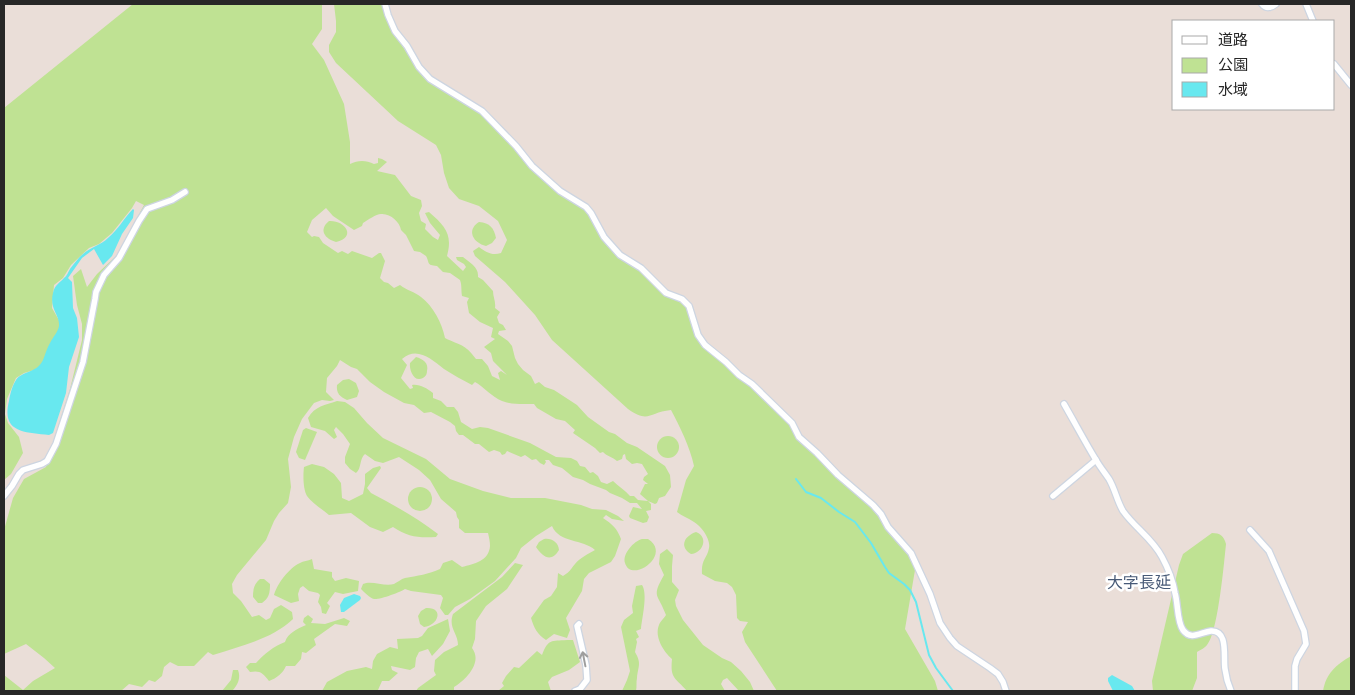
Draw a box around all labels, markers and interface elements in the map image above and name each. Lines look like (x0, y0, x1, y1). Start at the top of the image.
legend (1172, 20, 1335, 110)
text: 道路 (1218, 31, 1248, 48)
text: 公園 (1218, 56, 1248, 73)
text: 水域 (1218, 81, 1248, 98)
district label: 大字長延 (1107, 574, 1171, 591)
one-way arrow (579, 651, 589, 667)

